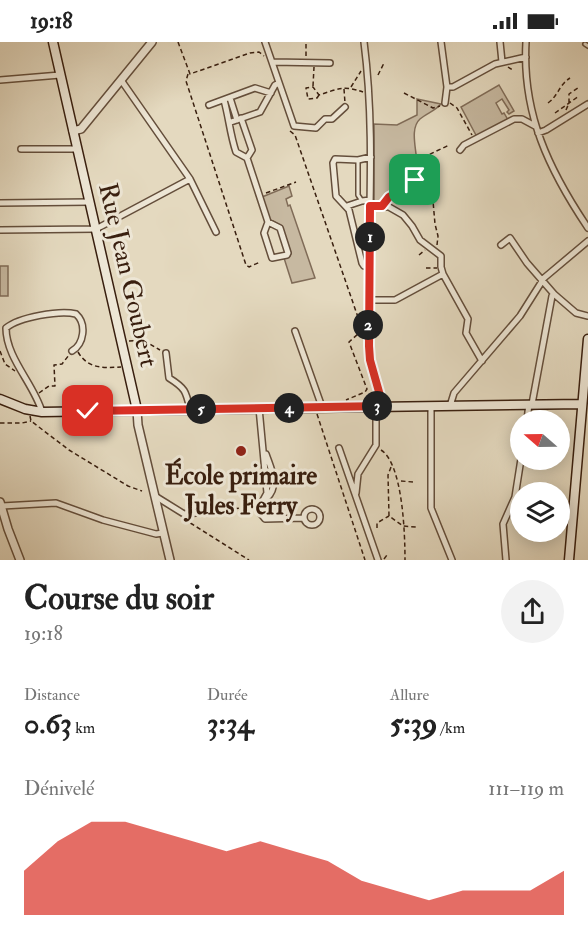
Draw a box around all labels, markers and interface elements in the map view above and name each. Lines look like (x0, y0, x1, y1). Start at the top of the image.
text: 19:18 (30, 7, 73, 35)
pin (389, 154, 440, 205)
icon: arrive (398, 163, 431, 196)
street label: Rue Jean Goubert (91, 180, 165, 370)
pin: 1 (355, 222, 385, 252)
text: 1 (367, 227, 373, 247)
pin: 2 (353, 310, 383, 340)
text: 2 (364, 315, 372, 335)
pin (62, 385, 113, 436)
pin: 3 (362, 391, 392, 421)
pin: 4 (274, 393, 304, 423)
icon: check (71, 394, 104, 427)
pin: 5 (186, 394, 216, 424)
text: 3 (374, 396, 380, 416)
text: 4 (285, 398, 293, 418)
text: 5 (197, 399, 205, 419)
north arrow (510, 410, 570, 470)
map controls (510, 410, 570, 542)
marker: École primaire Jules Ferry (234, 444, 248, 458)
place label: École primaire Jules Ferry (165, 457, 317, 523)
button: layers (510, 482, 570, 542)
text: Course du soir (24, 578, 214, 619)
button: share (501, 580, 564, 643)
text: 19:18 (24, 621, 63, 646)
text: Distance (24, 685, 80, 705)
text: Durée (207, 685, 248, 705)
text: Allure (390, 685, 429, 705)
text: 0.63 (24, 705, 72, 742)
text: 3:34 (207, 705, 254, 742)
text: 5:39 (390, 705, 438, 742)
text: km (72, 718, 95, 738)
text: /km (438, 718, 465, 738)
text: Dénivelé (24, 776, 94, 801)
text: 111–119 m (488, 776, 564, 801)

